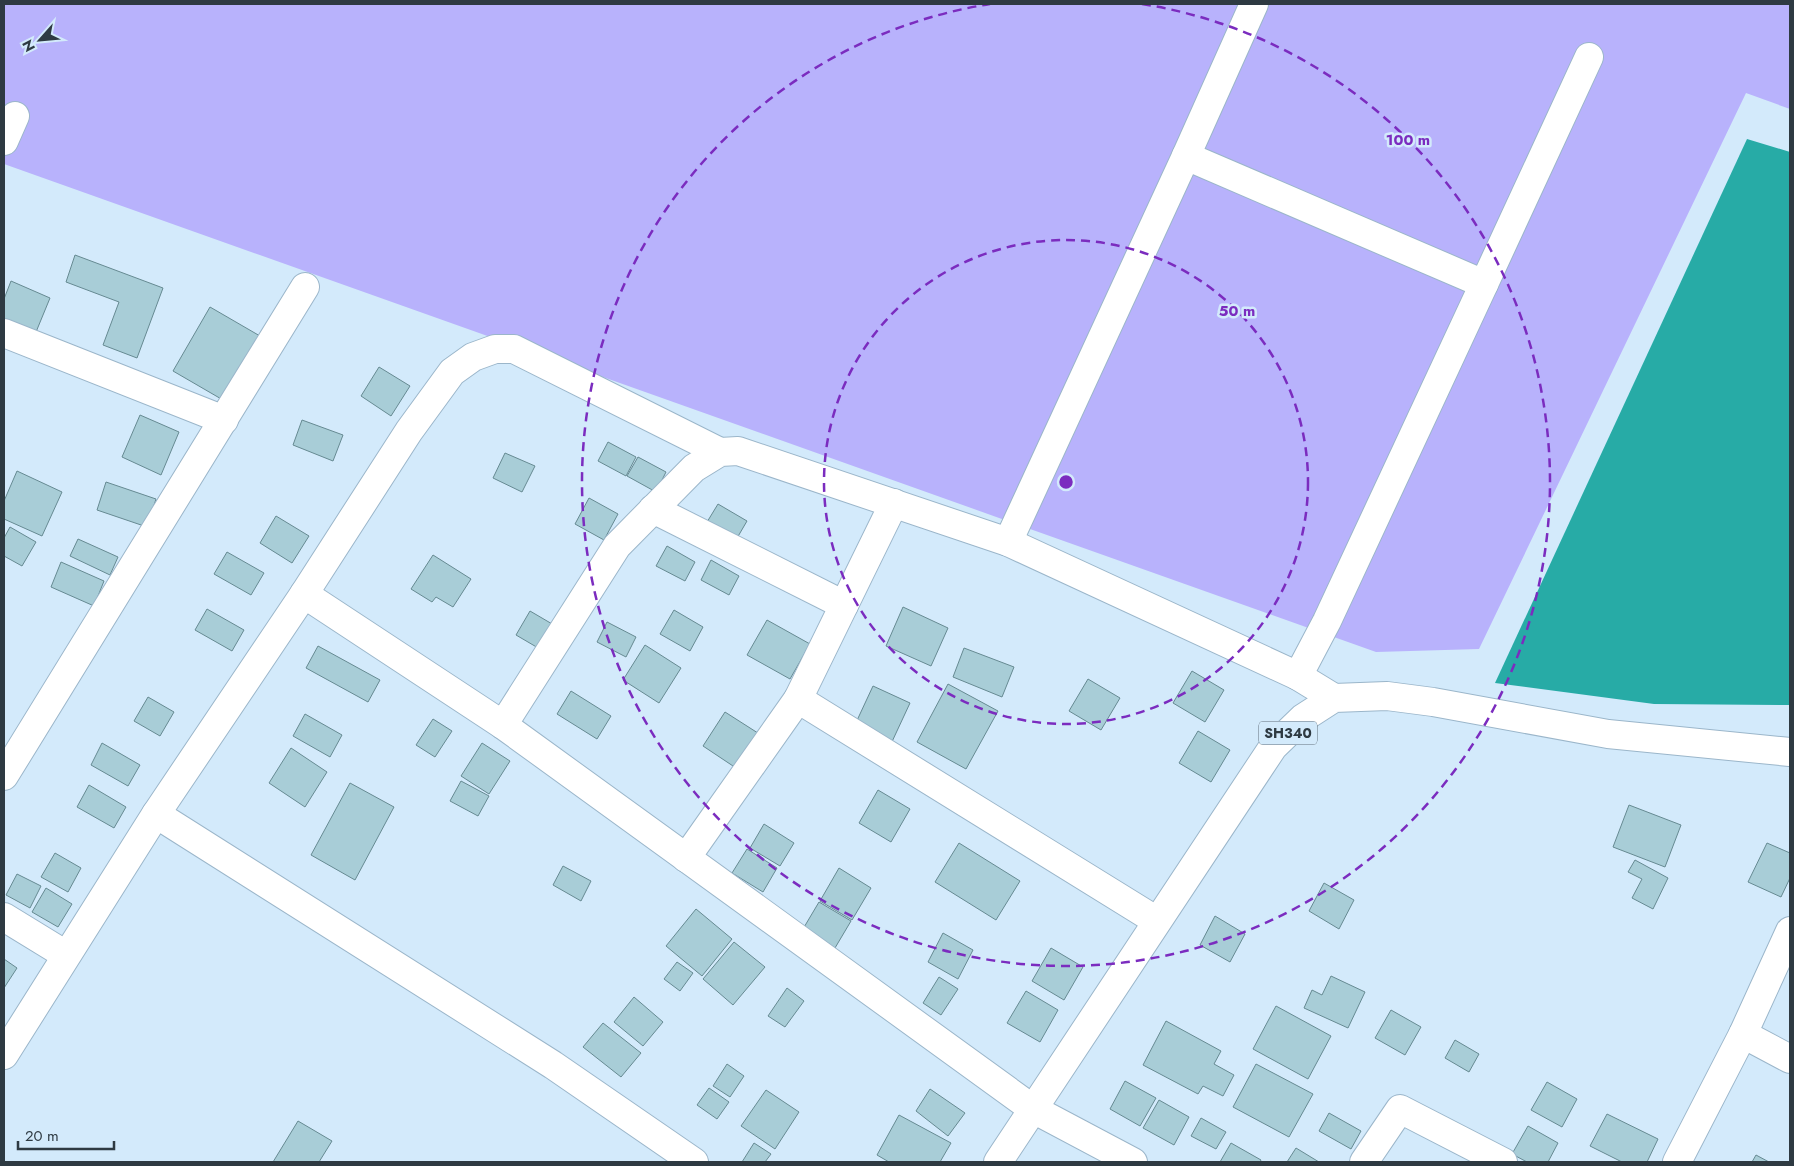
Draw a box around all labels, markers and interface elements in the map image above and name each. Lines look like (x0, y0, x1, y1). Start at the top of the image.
north arrow (15, 15, 65, 65)
text: N (17, 36, 40, 55)
text: 100 m (1386, 129, 1430, 151)
text: 50 m (1219, 300, 1255, 322)
centre of rings (1057, 473, 1075, 491)
road number: SH340 (1259, 721, 1317, 744)
scale bar (18, 1118, 114, 1150)
text: 20 m (25, 1125, 59, 1147)

